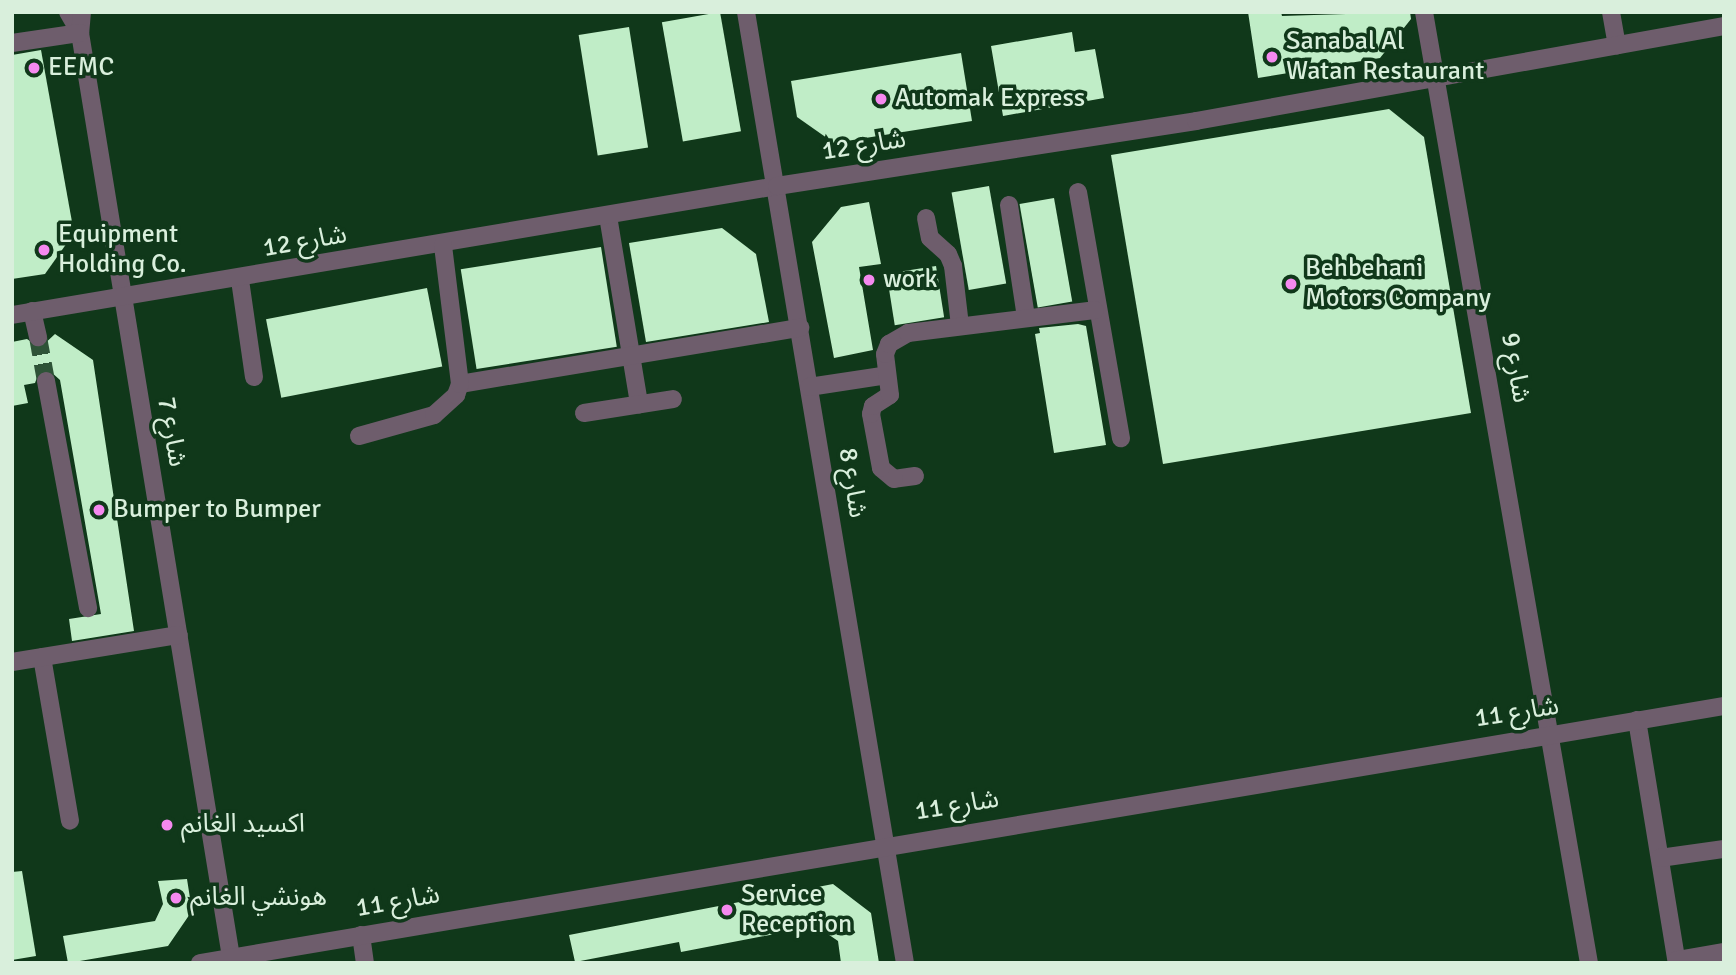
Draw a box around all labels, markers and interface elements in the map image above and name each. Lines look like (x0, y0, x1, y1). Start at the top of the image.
place label: Sanabal Al Watan Restaurant (1286, 26, 1484, 88)
marker: Sanabal Al Watan Restaurant (1264, 49, 1280, 65)
place label: EEMC (48, 52, 114, 84)
marker: EEMC (26, 60, 42, 76)
place label: Automak Express (895, 83, 1085, 115)
marker: Automak Express (873, 91, 889, 107)
street label: شارع 12 (820, 124, 908, 168)
place label: Equipment Holding Co. (58, 219, 187, 280)
street label: شارع 12 (261, 219, 349, 265)
marker: Equipment Holding Co. (36, 242, 52, 258)
place label: Behbehani Motors Company (1305, 253, 1491, 314)
place label: work (883, 264, 938, 296)
marker: work (861, 272, 877, 288)
marker: Behbehani Motors Company (1283, 276, 1299, 292)
street label: شارع 9 (1494, 331, 1536, 405)
street label: شارع 7 (150, 395, 192, 469)
street label: شارع 8 (831, 446, 873, 520)
place label: Bumper to Bumper (113, 494, 321, 526)
marker: Bumper to Bumper (91, 502, 107, 518)
street label: شارع 11 (1473, 691, 1561, 735)
street label: شارع 11 (913, 784, 1001, 828)
place label: اكسيد الغانم (181, 809, 305, 841)
marker: اكسيد الغانم (159, 817, 175, 833)
street label: شارع 11 (354, 879, 442, 925)
place label: Service Reception (741, 879, 852, 940)
place label: هونشي الغانم (190, 882, 327, 914)
marker: هونشي الغانم (168, 890, 184, 906)
marker: Service Reception (719, 902, 735, 918)

